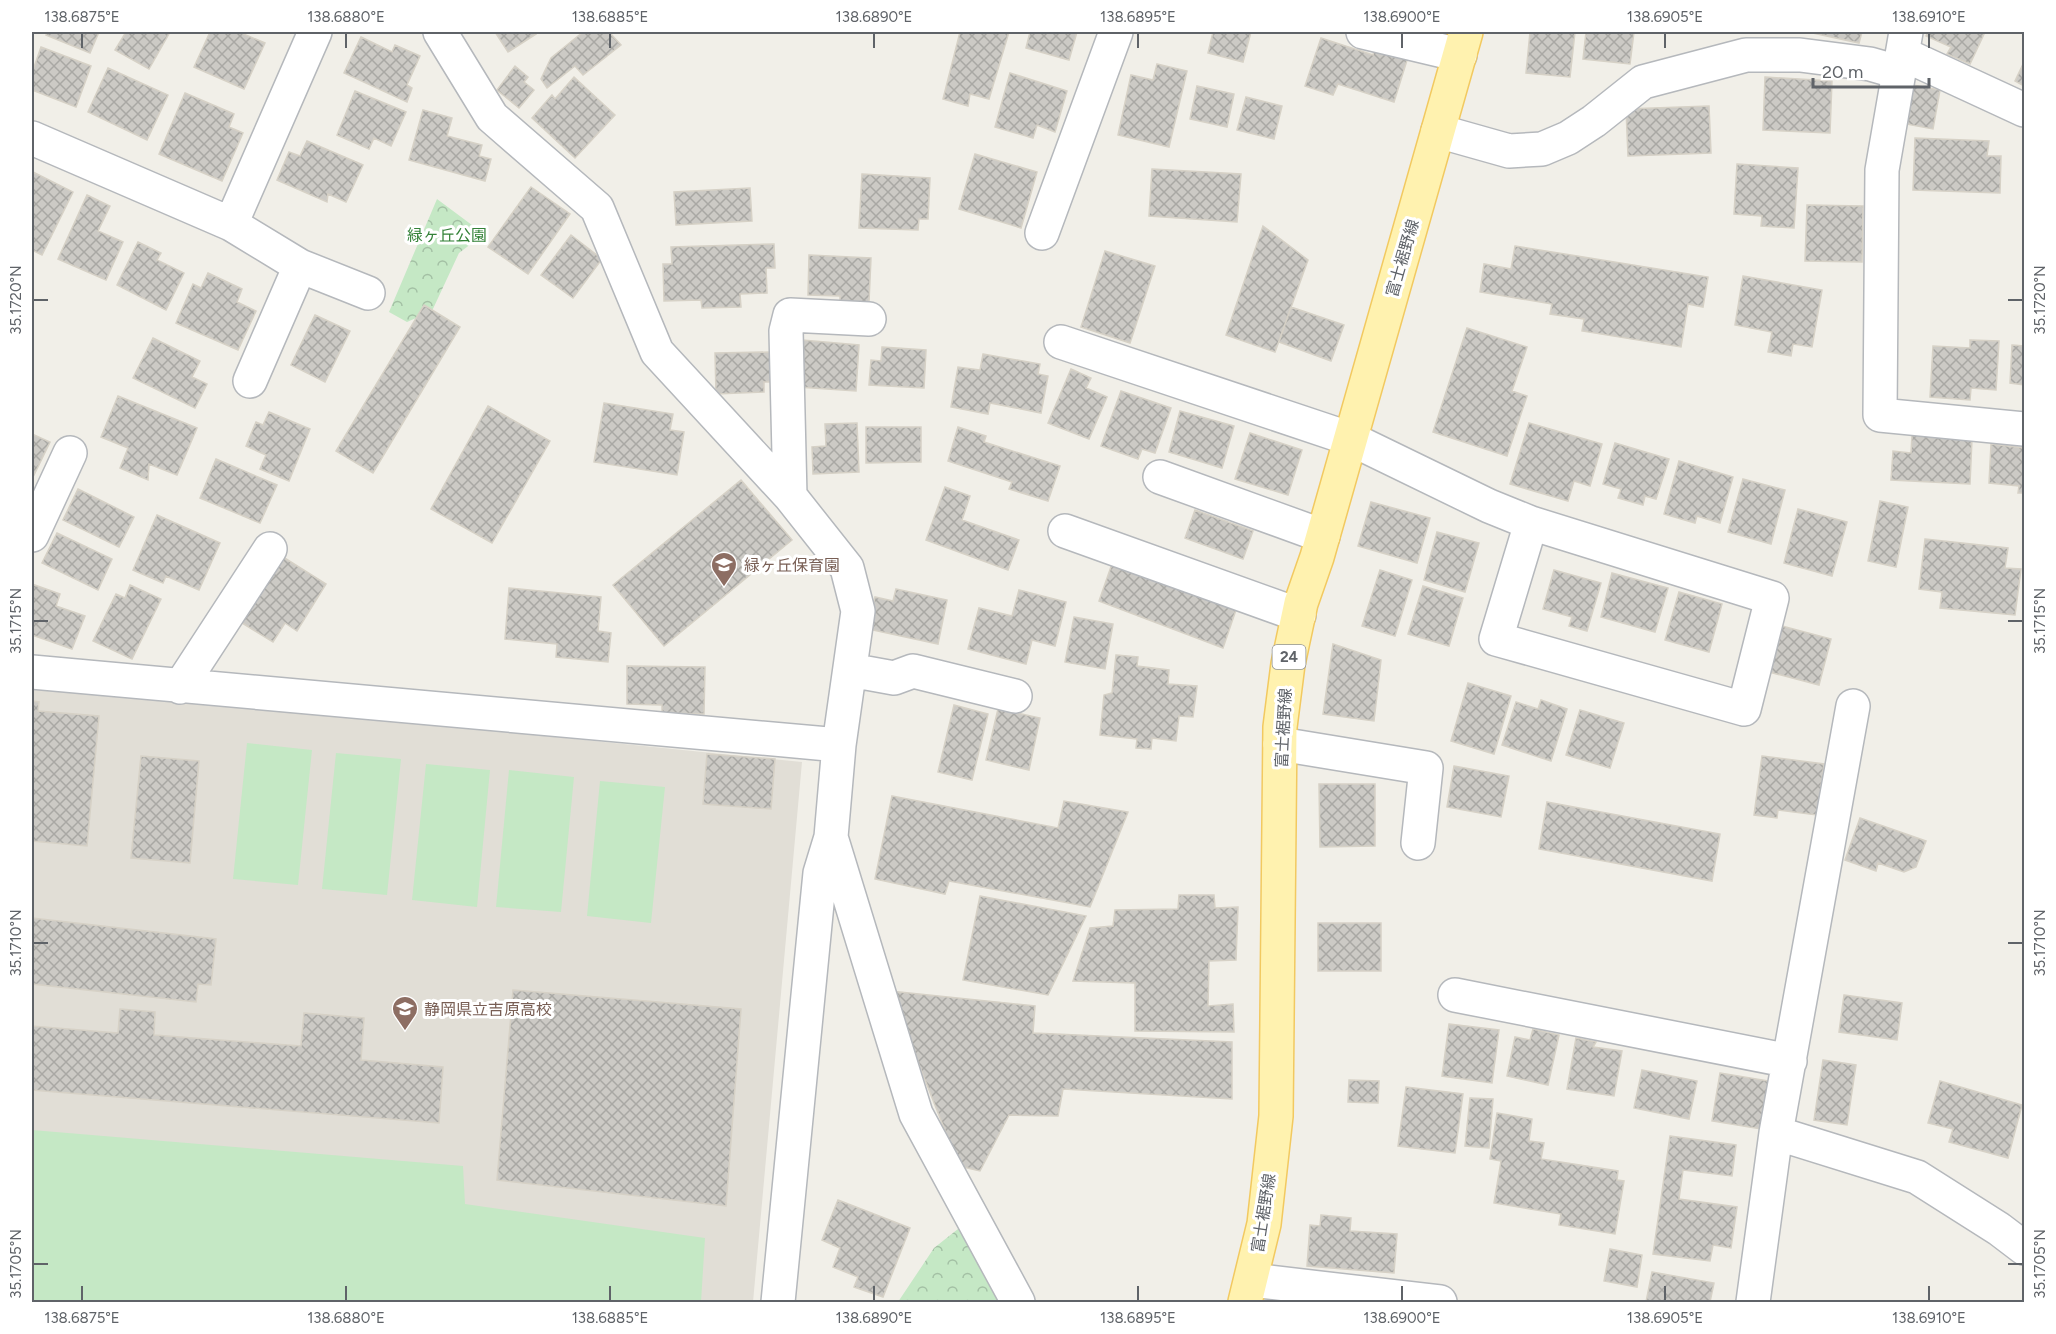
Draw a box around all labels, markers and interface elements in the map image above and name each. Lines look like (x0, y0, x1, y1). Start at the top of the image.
text: 138.6875°E (44, 8, 120, 26)
text: 138.6880°E (307, 8, 385, 26)
text: 138.6885°E (572, 8, 648, 26)
text: 138.6890°E (836, 8, 912, 26)
text: 138.6895°E (1100, 8, 1176, 26)
text: 138.6900°E (1363, 8, 1441, 26)
text: 138.6905°E (1627, 8, 1703, 26)
text: 138.6910°E (1892, 8, 1966, 26)
scale bar (1813, 51, 1928, 89)
text: 20 m (1822, 61, 1863, 83)
street label: 富士裾野線 (1382, 217, 1423, 299)
park label: 緑ヶ丘公園 (407, 226, 487, 245)
text: 35.1720°N (7, 265, 25, 335)
text: 35.1720°N (2031, 265, 2049, 335)
school or university icon: 緑ヶ丘保育園 (709, 550, 739, 588)
place label: 緑ヶ丘保育園 (744, 556, 840, 575)
text: 35.1715°N (7, 588, 25, 654)
text: 35.1715°N (2031, 588, 2049, 654)
road number: 24 (1272, 645, 1306, 669)
street label: 富士裾野線 (1272, 688, 1295, 768)
text: 35.1710°N (7, 909, 25, 977)
text: 35.1710°N (2031, 909, 2049, 977)
school or university icon: 静岡県立吉原高校 (390, 994, 420, 1032)
place label: 静岡県立吉原高校 (424, 1000, 552, 1019)
street label: 富士裾野線 (1248, 1172, 1279, 1254)
text: 35.1705°N (7, 1229, 25, 1299)
text: 35.1705°N (2031, 1229, 2049, 1299)
text: 138.6875°E (44, 1309, 120, 1327)
text: 138.6880°E (307, 1309, 385, 1327)
text: 138.6885°E (572, 1309, 648, 1327)
text: 138.6890°E (836, 1309, 912, 1327)
text: 138.6895°E (1100, 1309, 1176, 1327)
text: 138.6900°E (1363, 1309, 1441, 1327)
text: 138.6905°E (1627, 1309, 1703, 1327)
text: 138.6910°E (1892, 1309, 1966, 1327)

